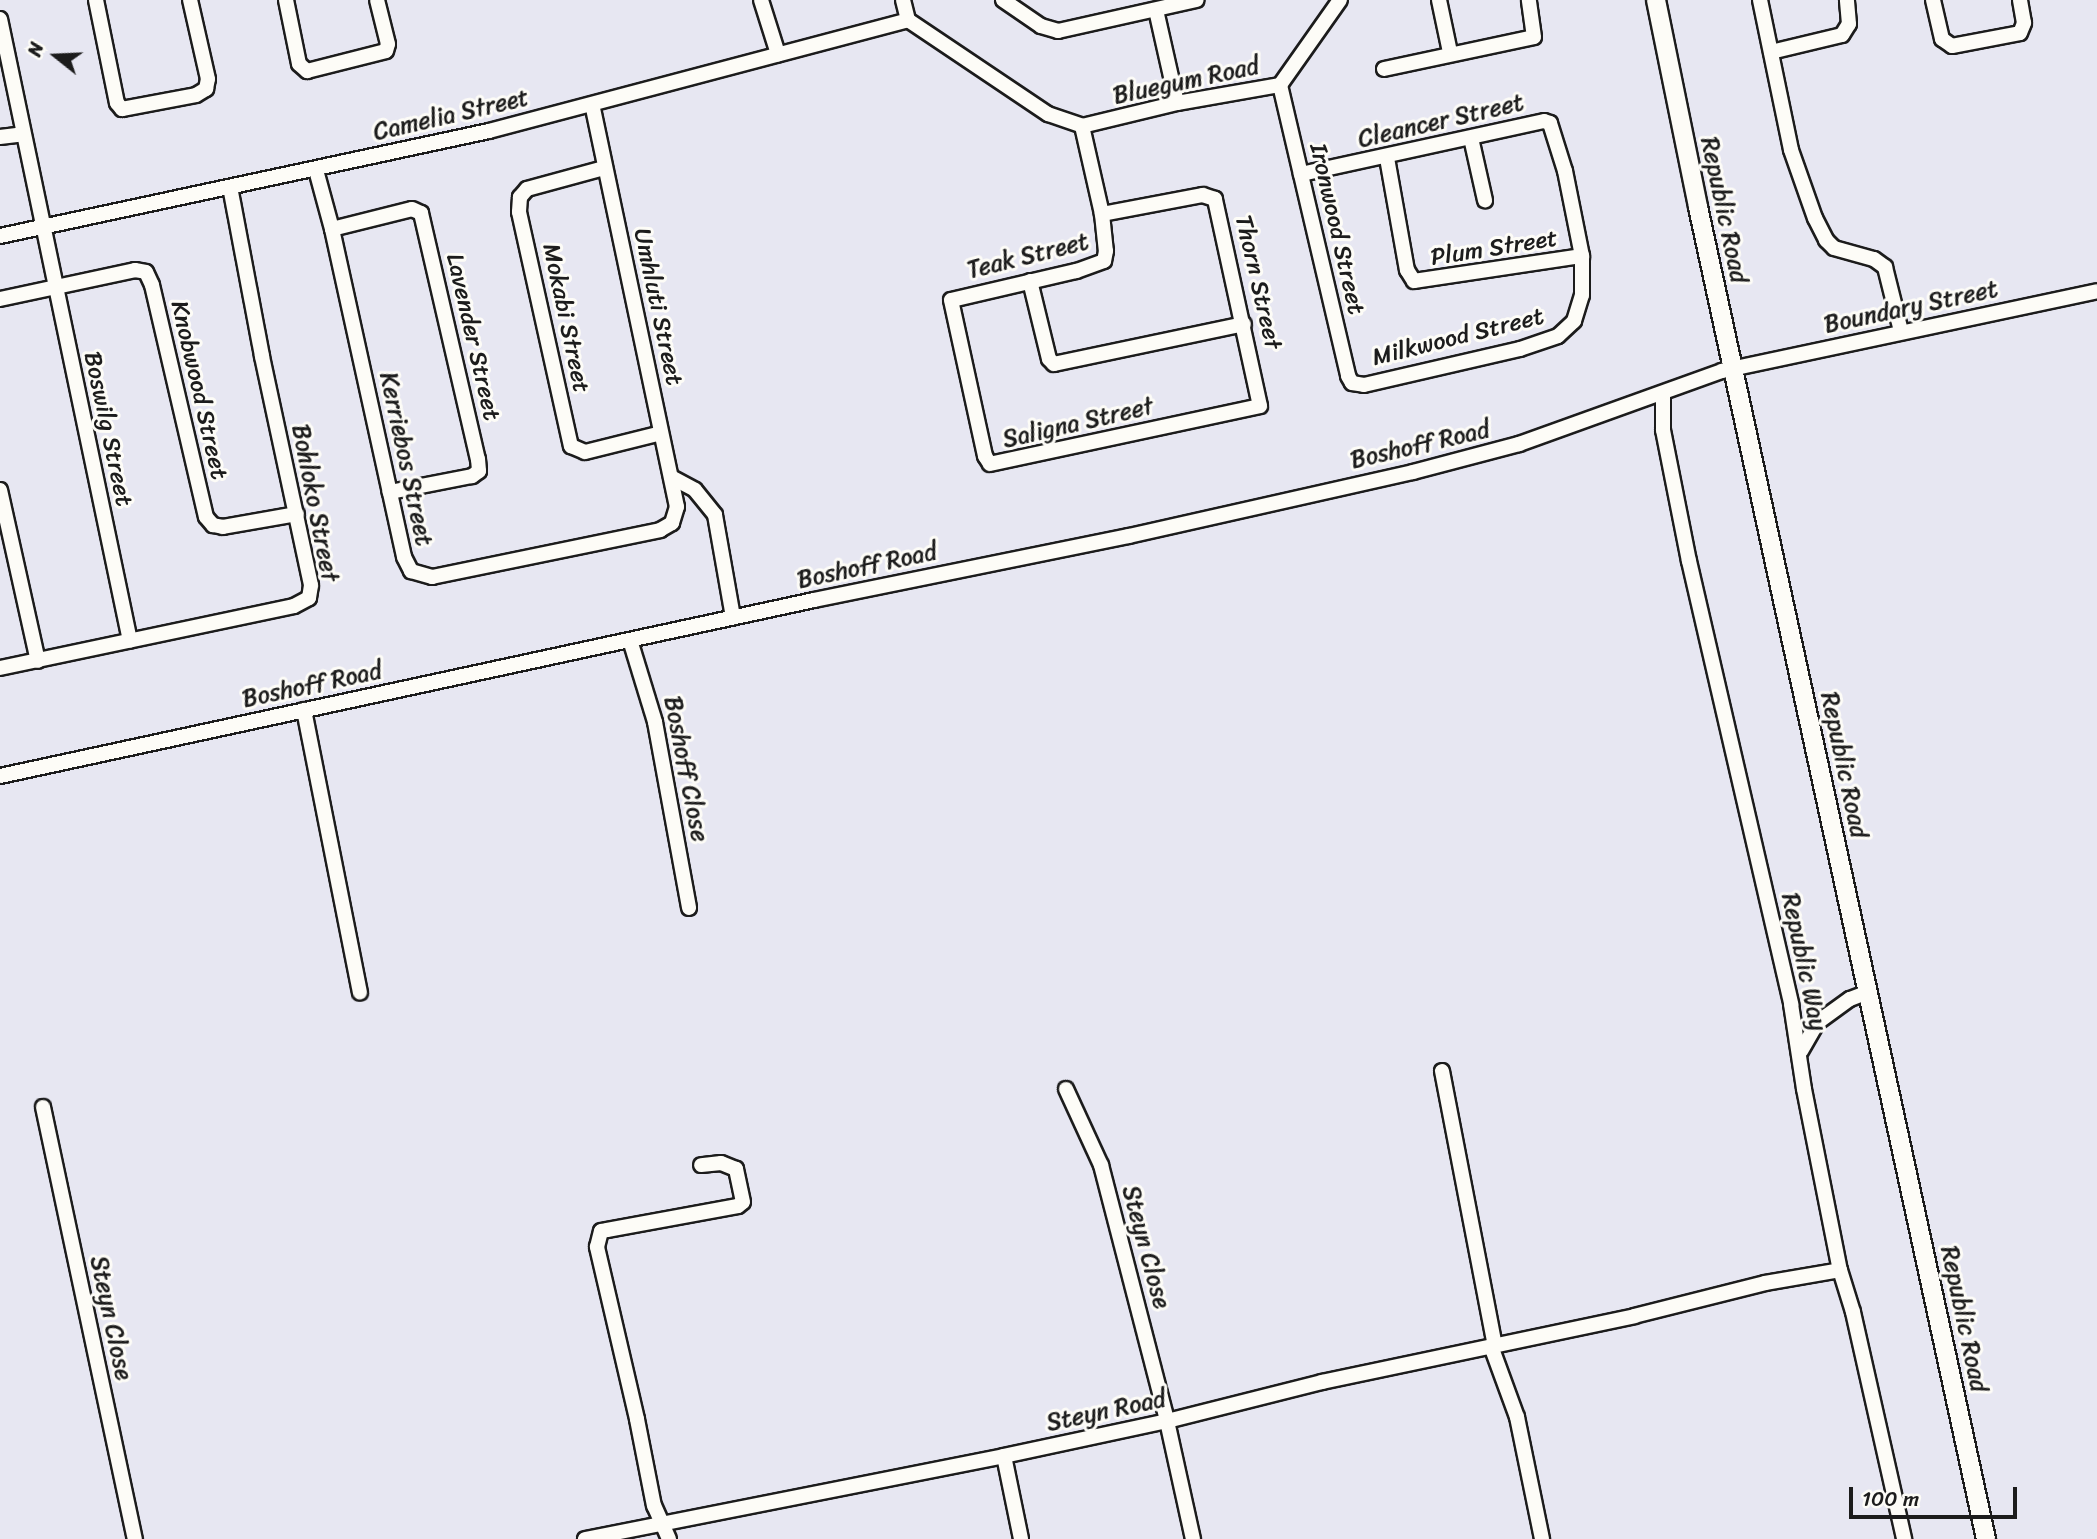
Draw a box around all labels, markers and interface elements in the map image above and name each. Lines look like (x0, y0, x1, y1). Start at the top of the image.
north arrow (21, 21, 91, 91)
text: N (18, 38, 53, 61)
street label: Bluegum Road (1110, 51, 1262, 111)
street label: Camelia Street (370, 83, 532, 147)
street label: Cleancer Street (1356, 88, 1526, 154)
street label: Republic Road (1694, 134, 1754, 286)
street label: Ironwood Street (1303, 141, 1371, 317)
street label: Thorn Street (1229, 212, 1287, 352)
street label: Plum Street (1428, 224, 1560, 272)
street label: Umhluti Street (627, 226, 689, 388)
street label: Teak Street (964, 227, 1092, 285)
street label: Mokabi Street (536, 241, 596, 395)
street label: Lavender Street (440, 251, 506, 423)
street label: Boundary Street (1822, 275, 2000, 339)
street label: Knobwood Street (165, 298, 233, 482)
street label: Milkwood Street (1370, 302, 1546, 372)
street label: Boswilg Street (78, 349, 138, 509)
street label: Kerriebos Street (374, 370, 438, 548)
street label: Saligna Street (1000, 392, 1156, 454)
street label: Boshoff Road (1348, 415, 1492, 475)
street label: Bohloko Street (286, 422, 344, 584)
street label: Boshoff Road (795, 537, 939, 595)
street label: Boshoff Road (240, 656, 384, 714)
street label: Republic Road (1814, 689, 1874, 841)
street label: Boshoff Close (658, 694, 714, 844)
street label: Republic Way (1775, 891, 1833, 1033)
street label: Steyn Close (1116, 1182, 1176, 1312)
street label: Republic Road (1934, 1243, 1994, 1395)
street label: Steyn Close (84, 1253, 138, 1383)
street label: Steyn Road (1044, 1384, 1168, 1438)
scale bar (1852, 1472, 2020, 1516)
text: 100 m (1862, 1480, 1919, 1518)

